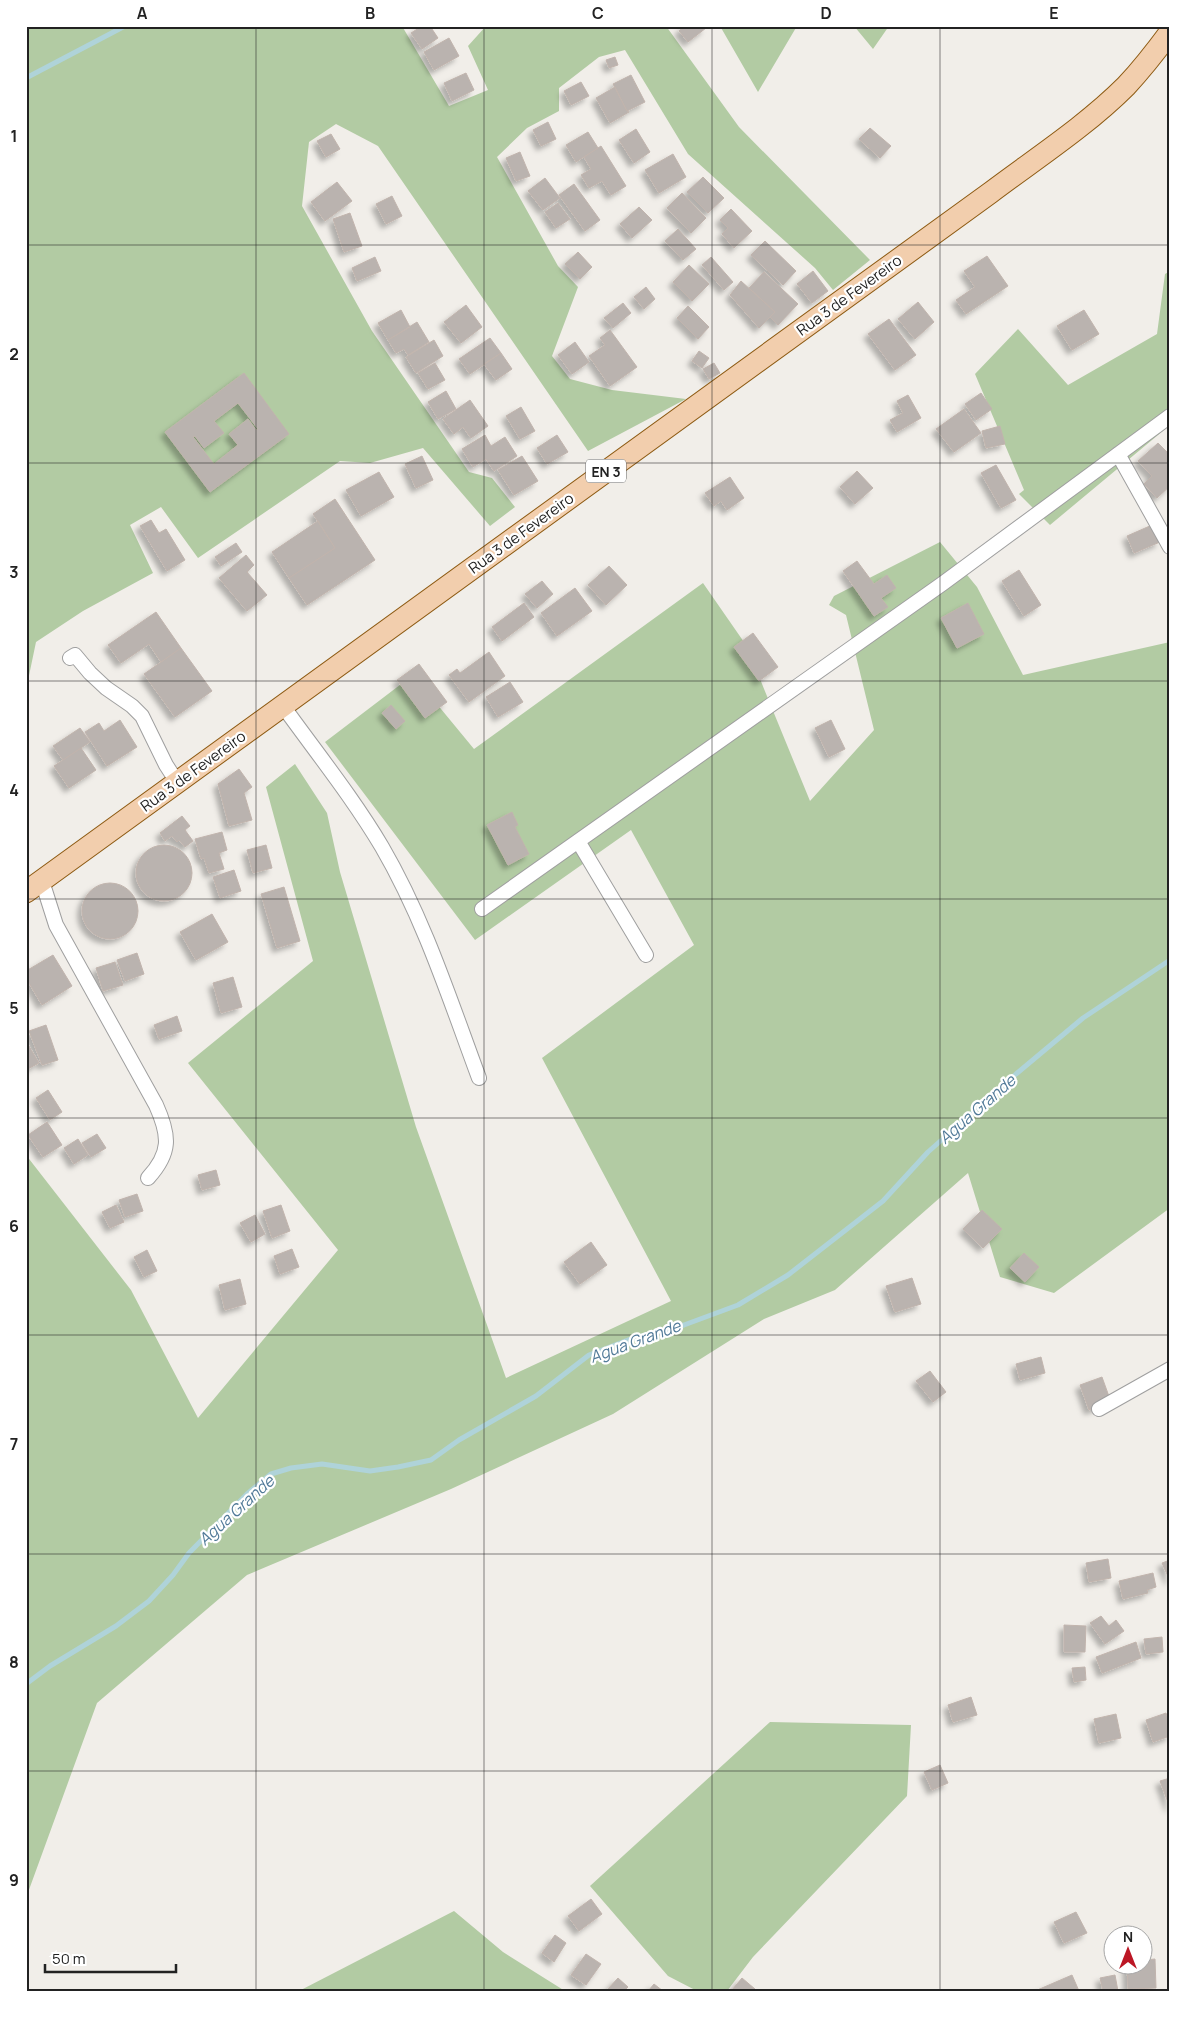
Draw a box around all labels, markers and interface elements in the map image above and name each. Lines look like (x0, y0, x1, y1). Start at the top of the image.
text: A (137, 2, 148, 24)
text: B (365, 2, 375, 24)
text: C (592, 2, 604, 24)
text: D (820, 2, 832, 24)
text: E (1049, 2, 1059, 24)
text: 1 (10, 125, 18, 147)
street label: Rua 3 de Fevereiro (792, 250, 906, 340)
text: 2 (9, 343, 19, 365)
road number: EN 3 (586, 460, 626, 482)
street label: Rua 3 de Fevereiro (464, 488, 578, 578)
text: 3 (9, 561, 19, 583)
street label: Rua 3 de Fevereiro (136, 726, 250, 816)
text: 4 (9, 779, 19, 801)
text: 5 (9, 997, 19, 1019)
water label: Agua Grande (934, 1068, 1021, 1149)
text: 6 (9, 1215, 19, 1237)
water label: Agua Grande (587, 1314, 685, 1368)
text: 7 (10, 1433, 18, 1455)
water label: Agua Grande (193, 1469, 280, 1550)
text: 8 (9, 1651, 19, 1673)
text: 9 (9, 1869, 19, 1891)
north arrow (1104, 1924, 1154, 1974)
text: N (1123, 1927, 1133, 1946)
scale bar (45, 1942, 176, 1974)
text: 50 m (52, 1948, 86, 1969)

